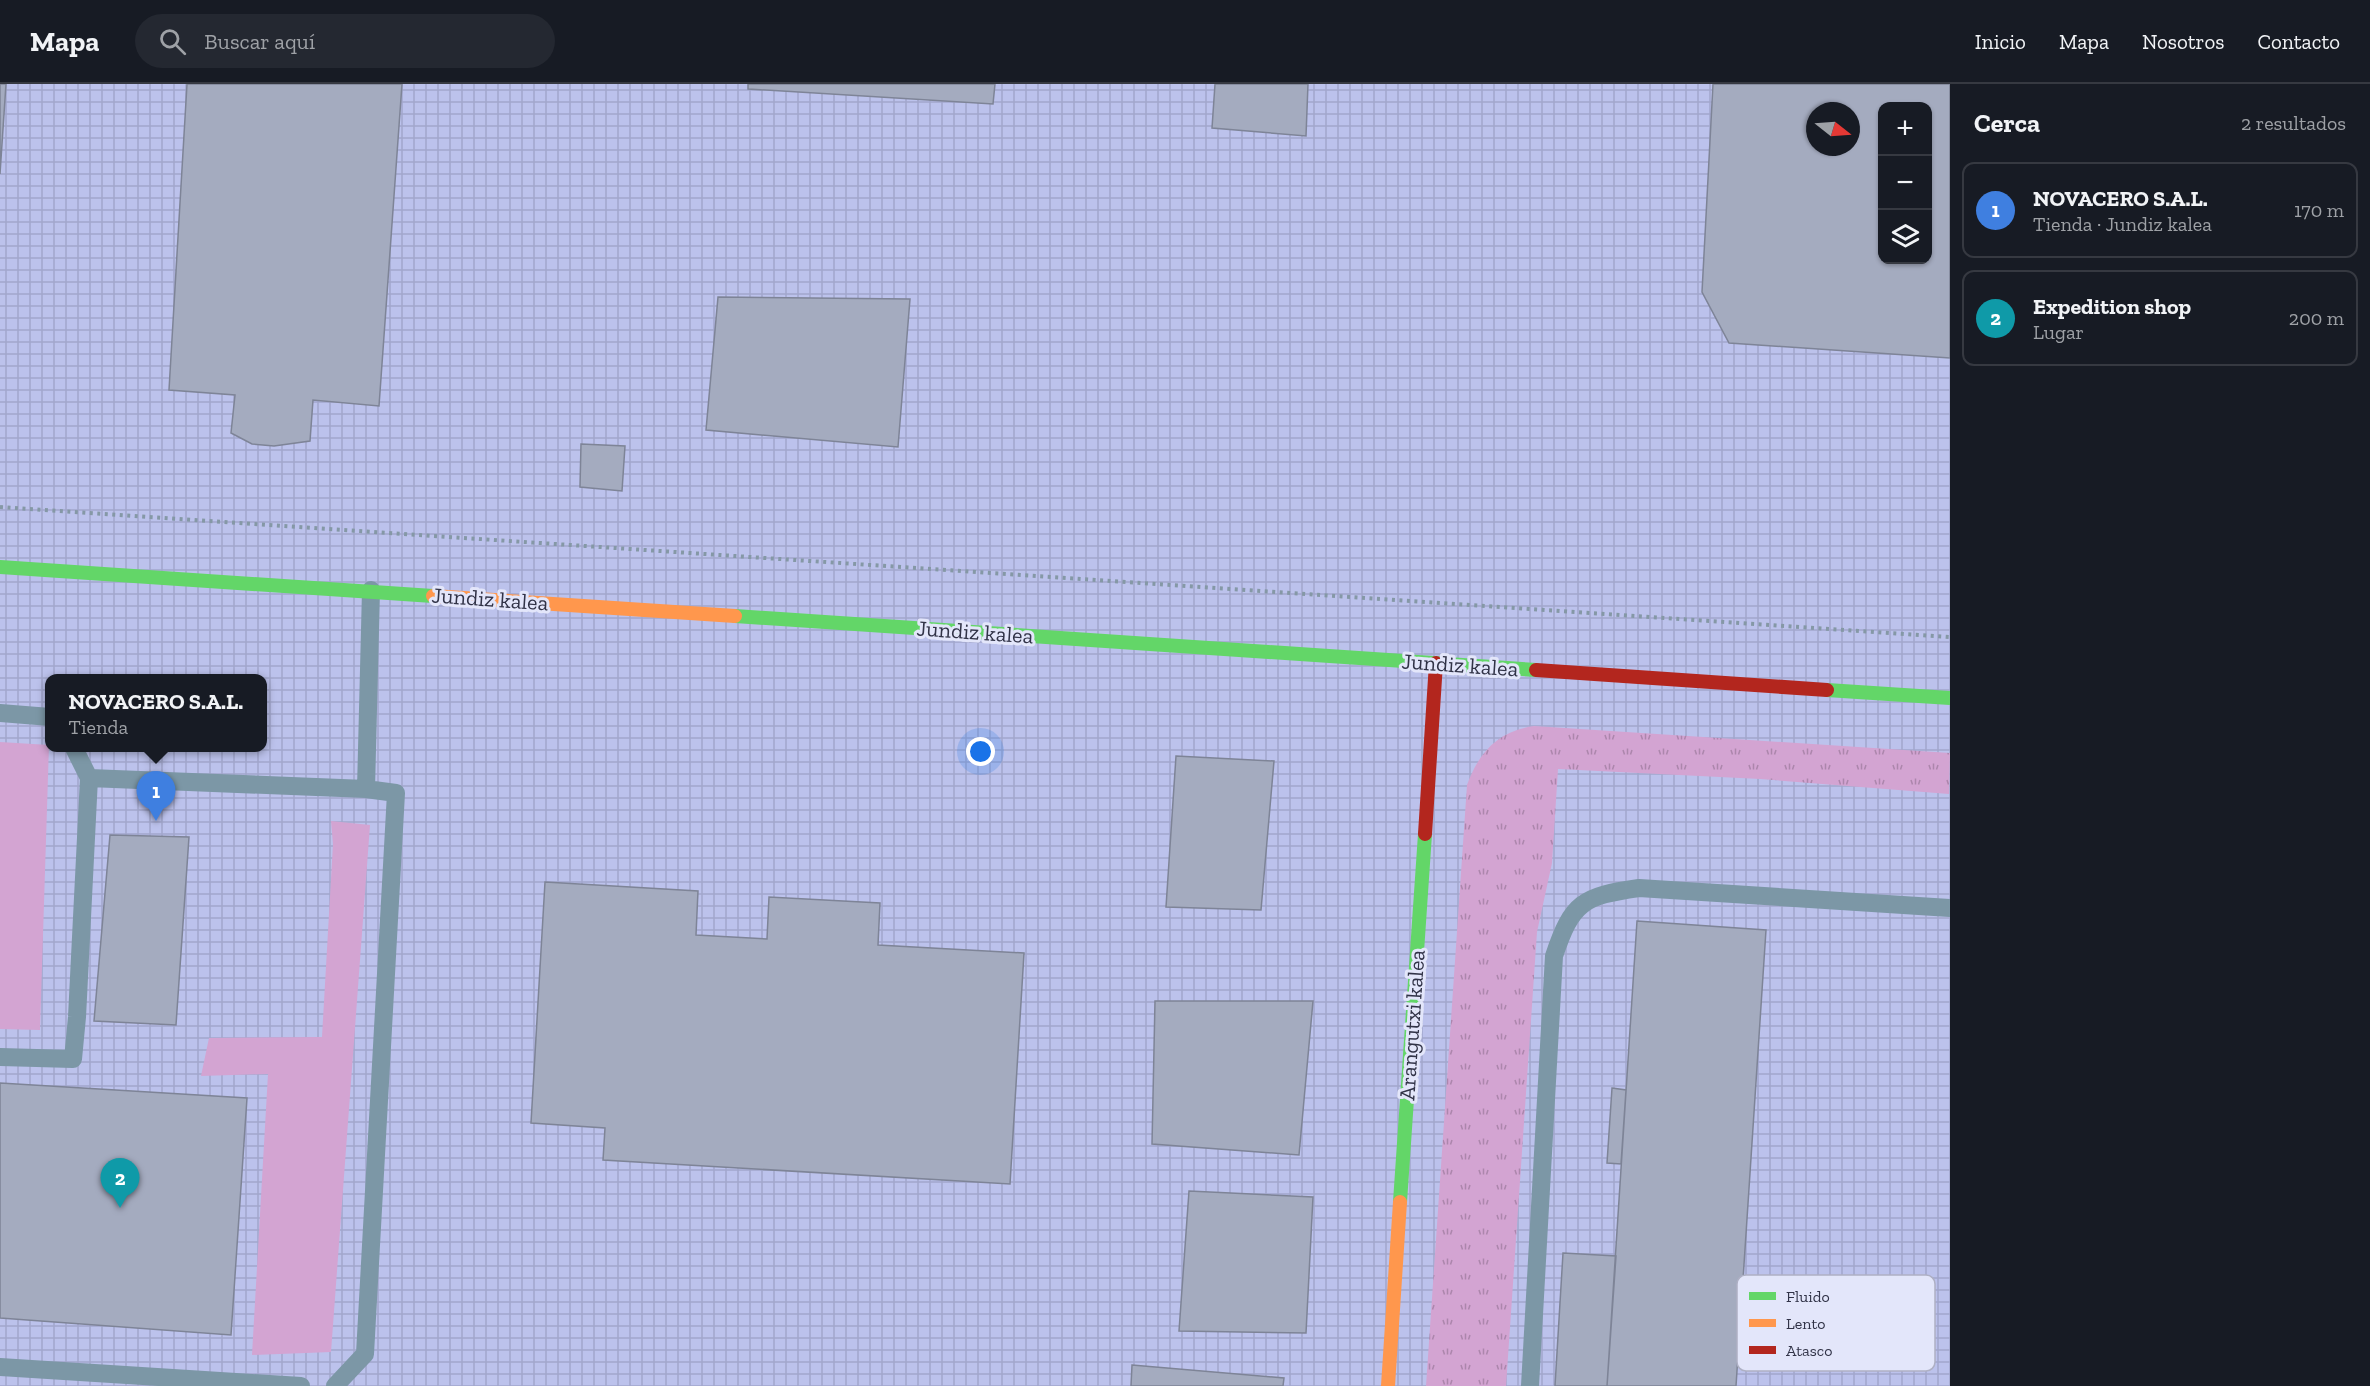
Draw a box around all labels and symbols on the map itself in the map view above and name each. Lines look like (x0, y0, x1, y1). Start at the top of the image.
north arrow (1806, 102, 1860, 156)
street label: Jundiz kalea (431, 581, 550, 617)
street label: Jundiz kalea (916, 614, 1035, 650)
street label: Jundiz kalea (1401, 647, 1520, 683)
your location (966, 737, 995, 766)
pin: 1 (136, 772, 176, 821)
street label: Arangutxi kalea (1393, 949, 1431, 1101)
pin: 2 (100, 1158, 140, 1208)
legend (1737, 1275, 1935, 1371)
text: Fluido (1786, 1287, 1830, 1306)
text: Lento (1786, 1314, 1826, 1333)
text: Atasco (1786, 1341, 1832, 1360)

